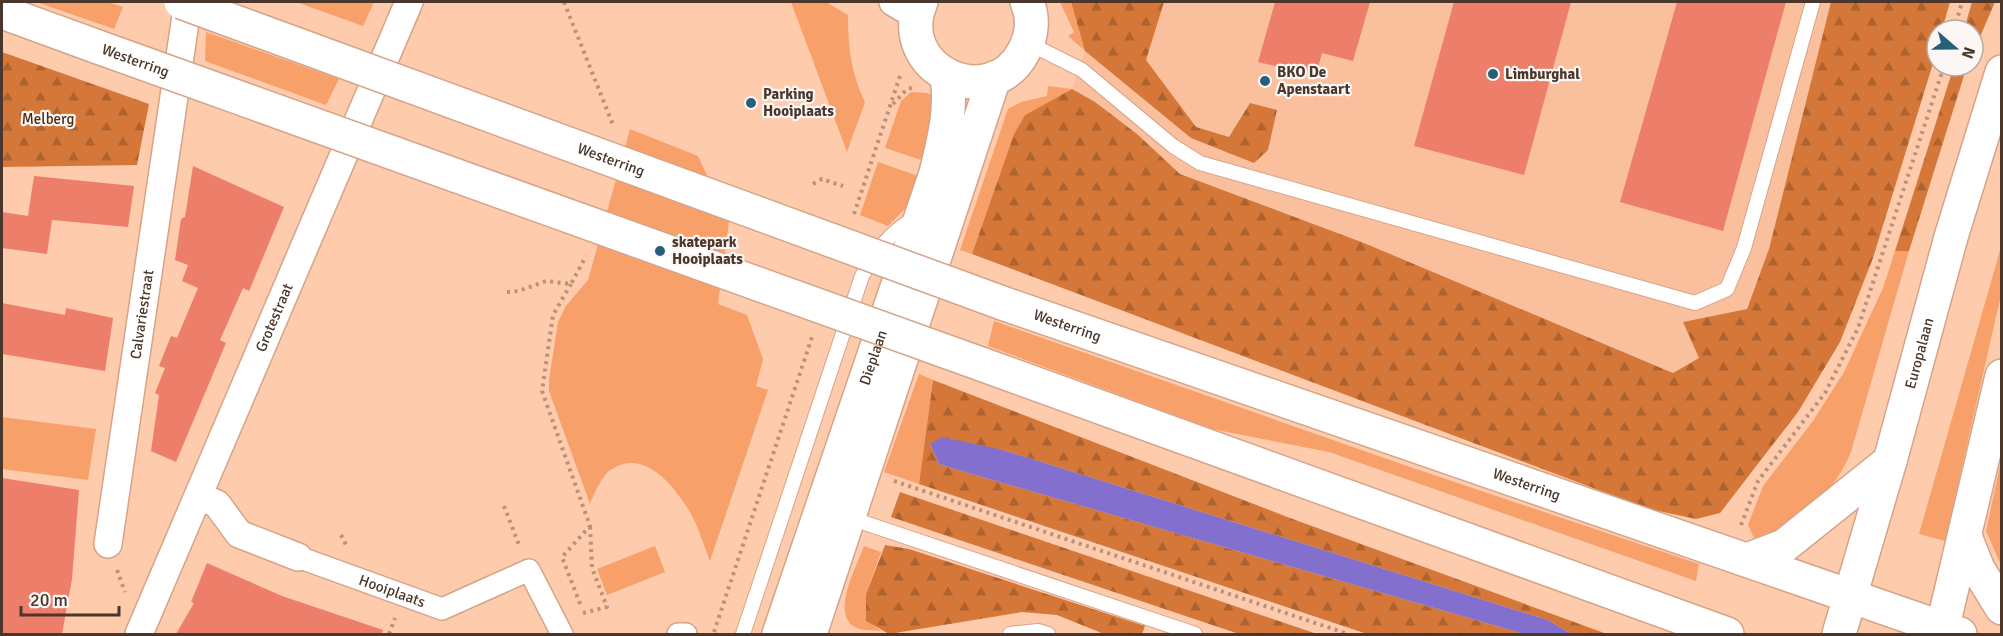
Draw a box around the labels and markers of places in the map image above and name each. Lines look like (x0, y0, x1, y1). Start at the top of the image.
place label: BKO De Apenstaart (1277, 63, 1350, 98)
place label: Limburghal (1505, 65, 1580, 83)
marker: Limburghal (1486, 67, 1500, 81)
marker: BKO De Apenstaart (1258, 74, 1272, 88)
place label: Parking Hooiplaats (763, 85, 834, 120)
marker: Parking Hooiplaats (744, 96, 758, 110)
place label: skatepark Hooiplaats (672, 233, 743, 268)
marker: skatepark Hooiplaats (653, 244, 667, 258)

